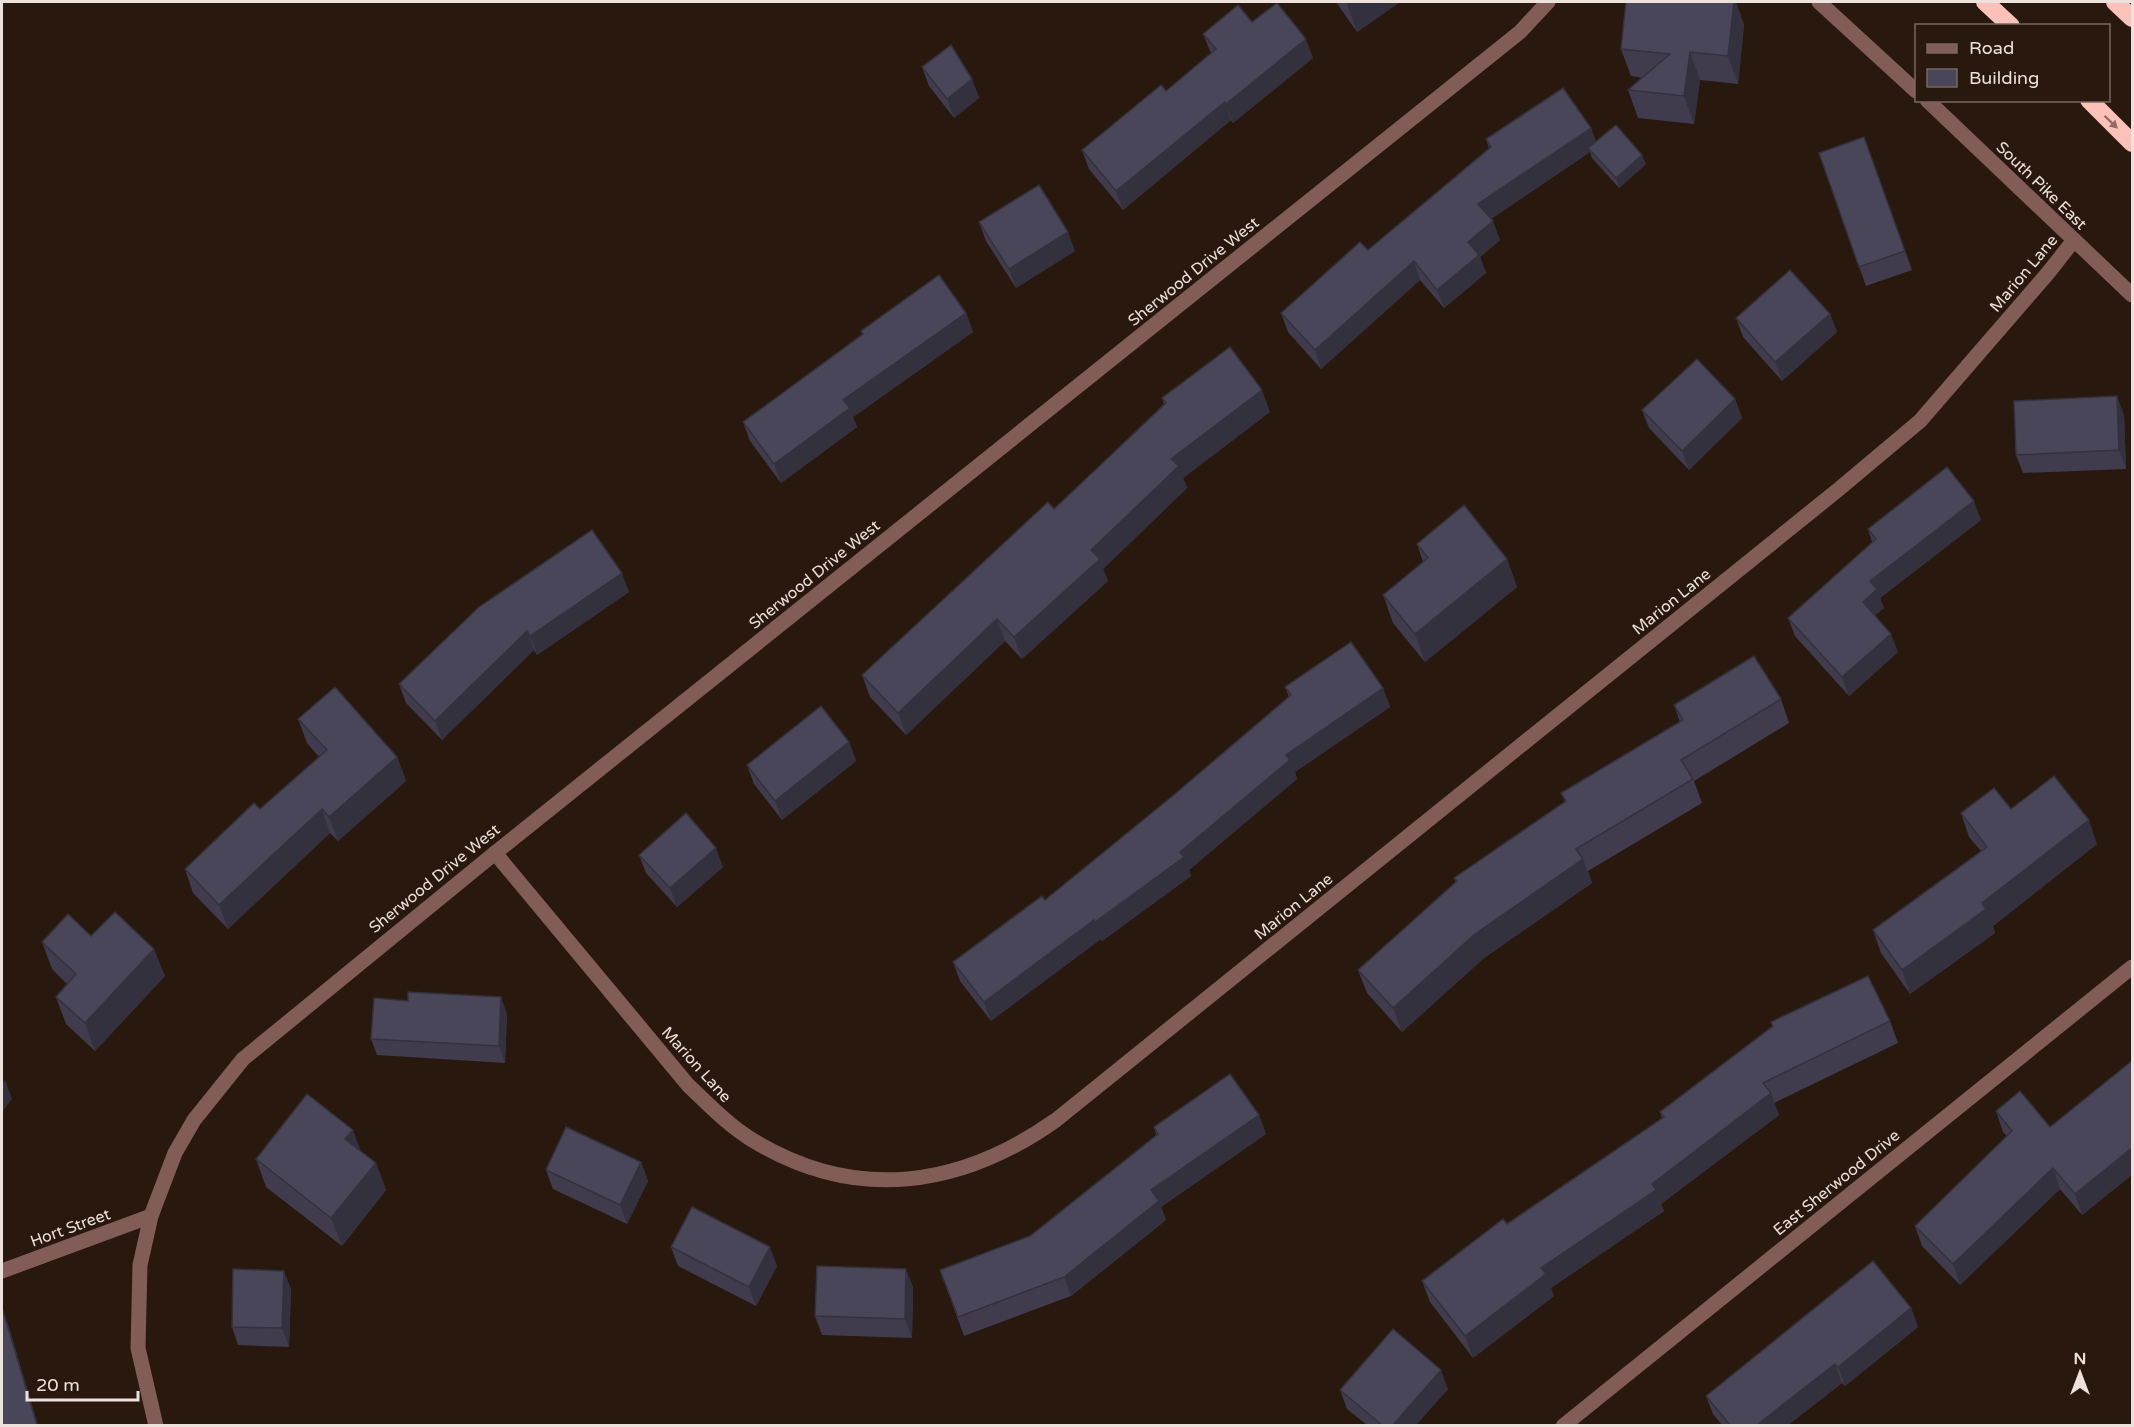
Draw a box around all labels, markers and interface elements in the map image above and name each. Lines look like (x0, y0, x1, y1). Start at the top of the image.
legend (1915, 24, 2110, 102)
text: Road (1969, 37, 2014, 59)
text: Building (1969, 67, 2039, 89)
one-way arrow (2103, 114, 2117, 128)
street label: South Pike East (1992, 137, 2091, 234)
street label: Sherwood Drive West (1124, 213, 1263, 331)
street label: Marion Lane (1986, 231, 2062, 317)
street label: Sherwood Drive West (745, 516, 884, 634)
street label: Marion Lane (1628, 564, 1715, 640)
street label: Sherwood Drive West (365, 820, 504, 938)
street label: Marion Lane (1250, 869, 1337, 945)
street label: Marion Lane (657, 1023, 736, 1107)
street label: East Sherwood Drive (1769, 1126, 1904, 1240)
street label: Hort Street (28, 1204, 113, 1252)
north arrow (2050, 1343, 2110, 1403)
text: N (2074, 1349, 2086, 1369)
scale bar (27, 1364, 138, 1402)
text: 20 m (36, 1374, 80, 1396)

